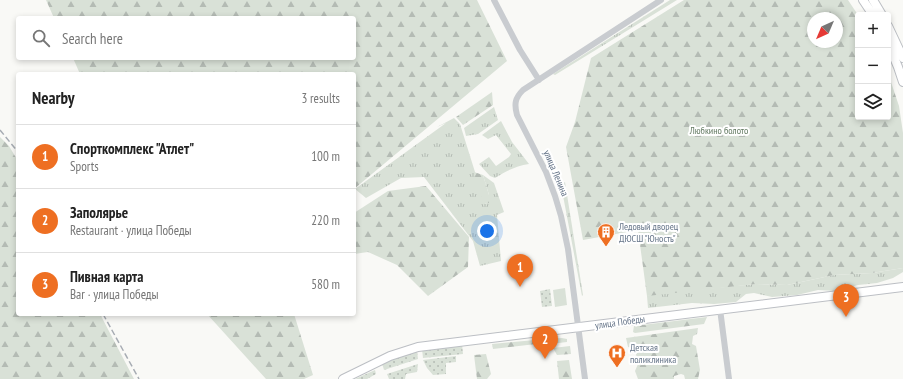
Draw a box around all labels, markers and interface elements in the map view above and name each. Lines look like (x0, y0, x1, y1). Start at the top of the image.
north arrow (807, 12, 843, 48)
map controls (855, 12, 891, 120)
button: + (855, 12, 891, 48)
search box (16, 16, 356, 60)
icon: search (30, 27, 52, 49)
text: Search here (62, 29, 123, 48)
button: − (855, 48, 891, 84)
button: layers (855, 84, 891, 120)
text: Nearby (32, 87, 75, 109)
text: 3 results (301, 90, 340, 107)
park label: Любкино болото (689, 124, 748, 137)
text: Спорткомплекс "Атлет" (70, 139, 194, 158)
text: 1 (42, 148, 48, 165)
text: 100 m (311, 148, 340, 165)
street label: улица Ленина (540, 148, 572, 198)
text: Sports (70, 158, 99, 175)
text: Заполярье (70, 203, 128, 222)
text: 2 (42, 212, 48, 229)
text: 220 m (311, 212, 340, 229)
place label: Ледовый дворец ДЮСШ "Юность" (618, 220, 679, 245)
your location (477, 221, 497, 241)
text: Restaurant · улица Победы (70, 222, 192, 239)
building icon: Ледовый дворец ДЮСШ "Юность" (596, 222, 616, 247)
pin: 1 (507, 254, 533, 287)
text: Пивная карта (70, 267, 143, 286)
text: 3 (42, 276, 48, 293)
text: 580 m (311, 276, 340, 293)
pin: 3 (833, 284, 859, 317)
text: Bar · улица Победы (70, 286, 159, 303)
street label: улица Победы (594, 312, 646, 332)
pin: 2 (532, 326, 558, 359)
place label: Детская поликлиника (630, 341, 676, 366)
hospital icon: Детская поликлиника (607, 343, 627, 368)

